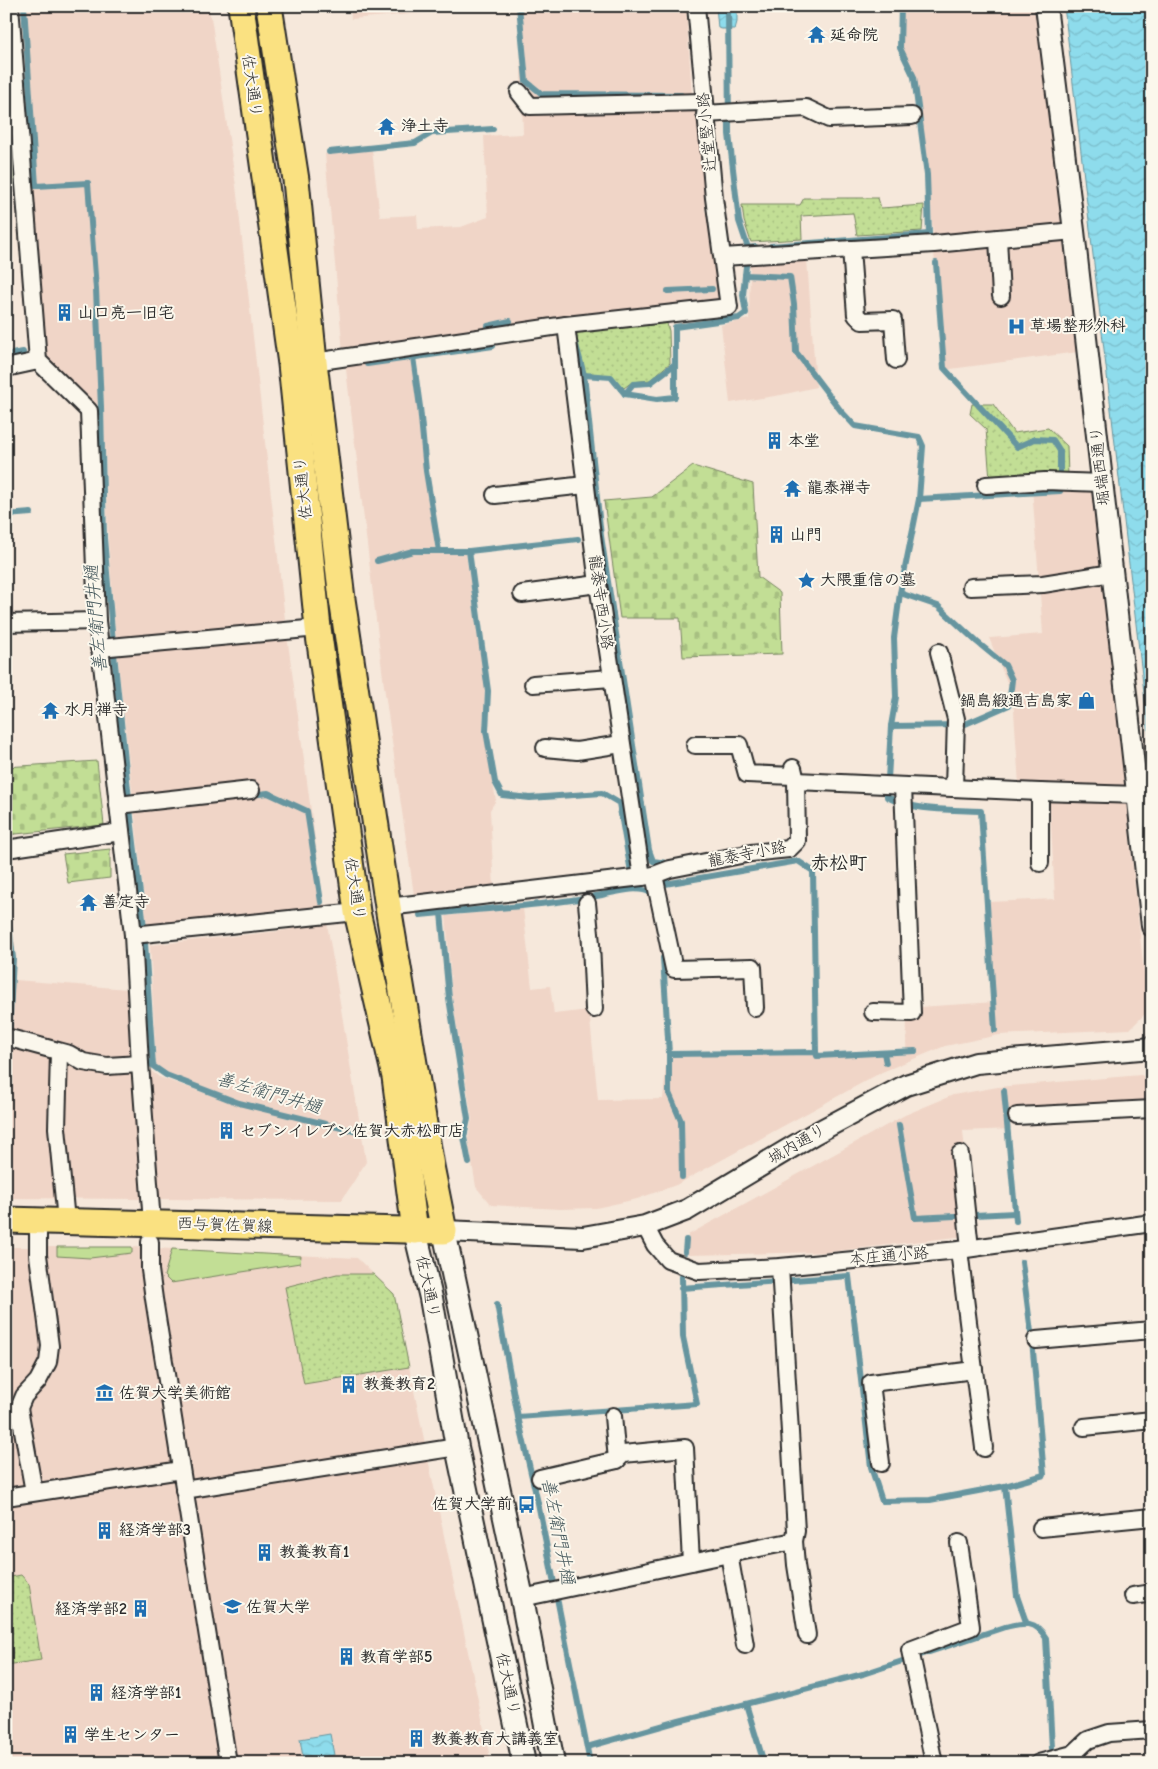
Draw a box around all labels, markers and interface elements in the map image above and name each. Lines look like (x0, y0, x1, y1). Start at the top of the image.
temple icon: 延命院 (806, 25, 826, 45)
place label: 延命院 (830, 26, 878, 44)
street label: 佐大通り (239, 53, 265, 119)
street label: 辻堂竪小路 (694, 91, 720, 173)
temple icon: 浄土寺 (377, 116, 397, 136)
place label: 浄土寺 (401, 117, 449, 135)
building icon: 山口亮一旧宅 (54, 303, 74, 323)
place label: 山口亮一旧宅 (78, 304, 174, 322)
hospital icon: 草場整形外科 (1006, 316, 1026, 336)
place label: 草場整形外科 (1030, 317, 1126, 335)
street label: 堀端西通り (1087, 425, 1113, 507)
building icon: 本堂 (764, 431, 784, 451)
place label: 本堂 (788, 432, 820, 450)
street label: 佐大通り (291, 455, 315, 521)
temple icon: 龍泰禅寺 (783, 478, 803, 498)
place label: 龍泰禅寺 (807, 479, 871, 497)
building icon: 山門 (766, 525, 786, 545)
place label: 山門 (790, 526, 822, 544)
street label: 龍泰寺西小路 (585, 553, 617, 651)
water label: 善左衛門井樋 (81, 563, 111, 674)
place icon: 大隈重信の墓 (796, 570, 816, 590)
place label: 大隈重信の墓 (820, 571, 916, 589)
shop icon: 鍋島緞通吉島家 (1076, 691, 1096, 711)
place label: 鍋島緞通吉島家 (960, 692, 1072, 710)
temple icon: 水月禅寺 (40, 700, 60, 720)
place label: 水月禅寺 (64, 701, 128, 719)
street label: 龍泰寺小路 (706, 838, 788, 870)
district label: 赤松町 (810, 852, 868, 874)
street label: 佐大通り (341, 856, 369, 922)
temple icon: 善定寺 (78, 892, 98, 912)
place label: 善定寺 (102, 893, 150, 911)
water label: 善左衛門井樋 (214, 1068, 325, 1118)
street label: 城内通り (765, 1120, 829, 1168)
building icon: セブンイレブン佐賀大赤松町店 (216, 1121, 236, 1141)
place label: セブンイレブン佐賀大赤松町店 (240, 1122, 464, 1140)
street label: 西与賀佐賀線 (177, 1214, 273, 1236)
street label: 本庄通小路 (848, 1244, 930, 1268)
street label: 佐大通り (413, 1254, 443, 1320)
building icon: 教養教育2 (339, 1374, 359, 1394)
place label: 教養教育2 (363, 1375, 435, 1393)
museum icon: 佐賀大学美術館 (95, 1383, 115, 1403)
place label: 佐賀大学美術館 (119, 1384, 231, 1402)
water label: 善左衛門井樋 (537, 1476, 579, 1587)
bus stop icon: 佐賀大学前 (516, 1494, 536, 1514)
place label: 佐賀大学前 (432, 1495, 512, 1513)
building icon: 経済学部3 (95, 1520, 115, 1540)
place label: 経済学部3 (119, 1521, 191, 1539)
building icon: 教養教育1 (255, 1542, 275, 1562)
place label: 教養教育1 (279, 1543, 349, 1561)
school or university icon: 佐賀大学 (222, 1597, 242, 1617)
place label: 佐賀大学 (246, 1598, 310, 1616)
building icon: 経済学部2 (131, 1599, 151, 1619)
place label: 経済学部2 (55, 1600, 127, 1618)
building icon: 教育学部5 (336, 1647, 356, 1667)
place label: 教育学部5 (360, 1648, 433, 1666)
street label: 佐大通り (493, 1651, 523, 1717)
building icon: 経済学部1 (87, 1683, 107, 1703)
place label: 経済学部1 (111, 1684, 181, 1702)
building icon: 学生センター (60, 1725, 80, 1745)
place label: 学生センター (84, 1726, 180, 1744)
building icon: 教養教育大講義室 (407, 1729, 427, 1749)
place label: 教養教育大講義室 (431, 1730, 559, 1748)

